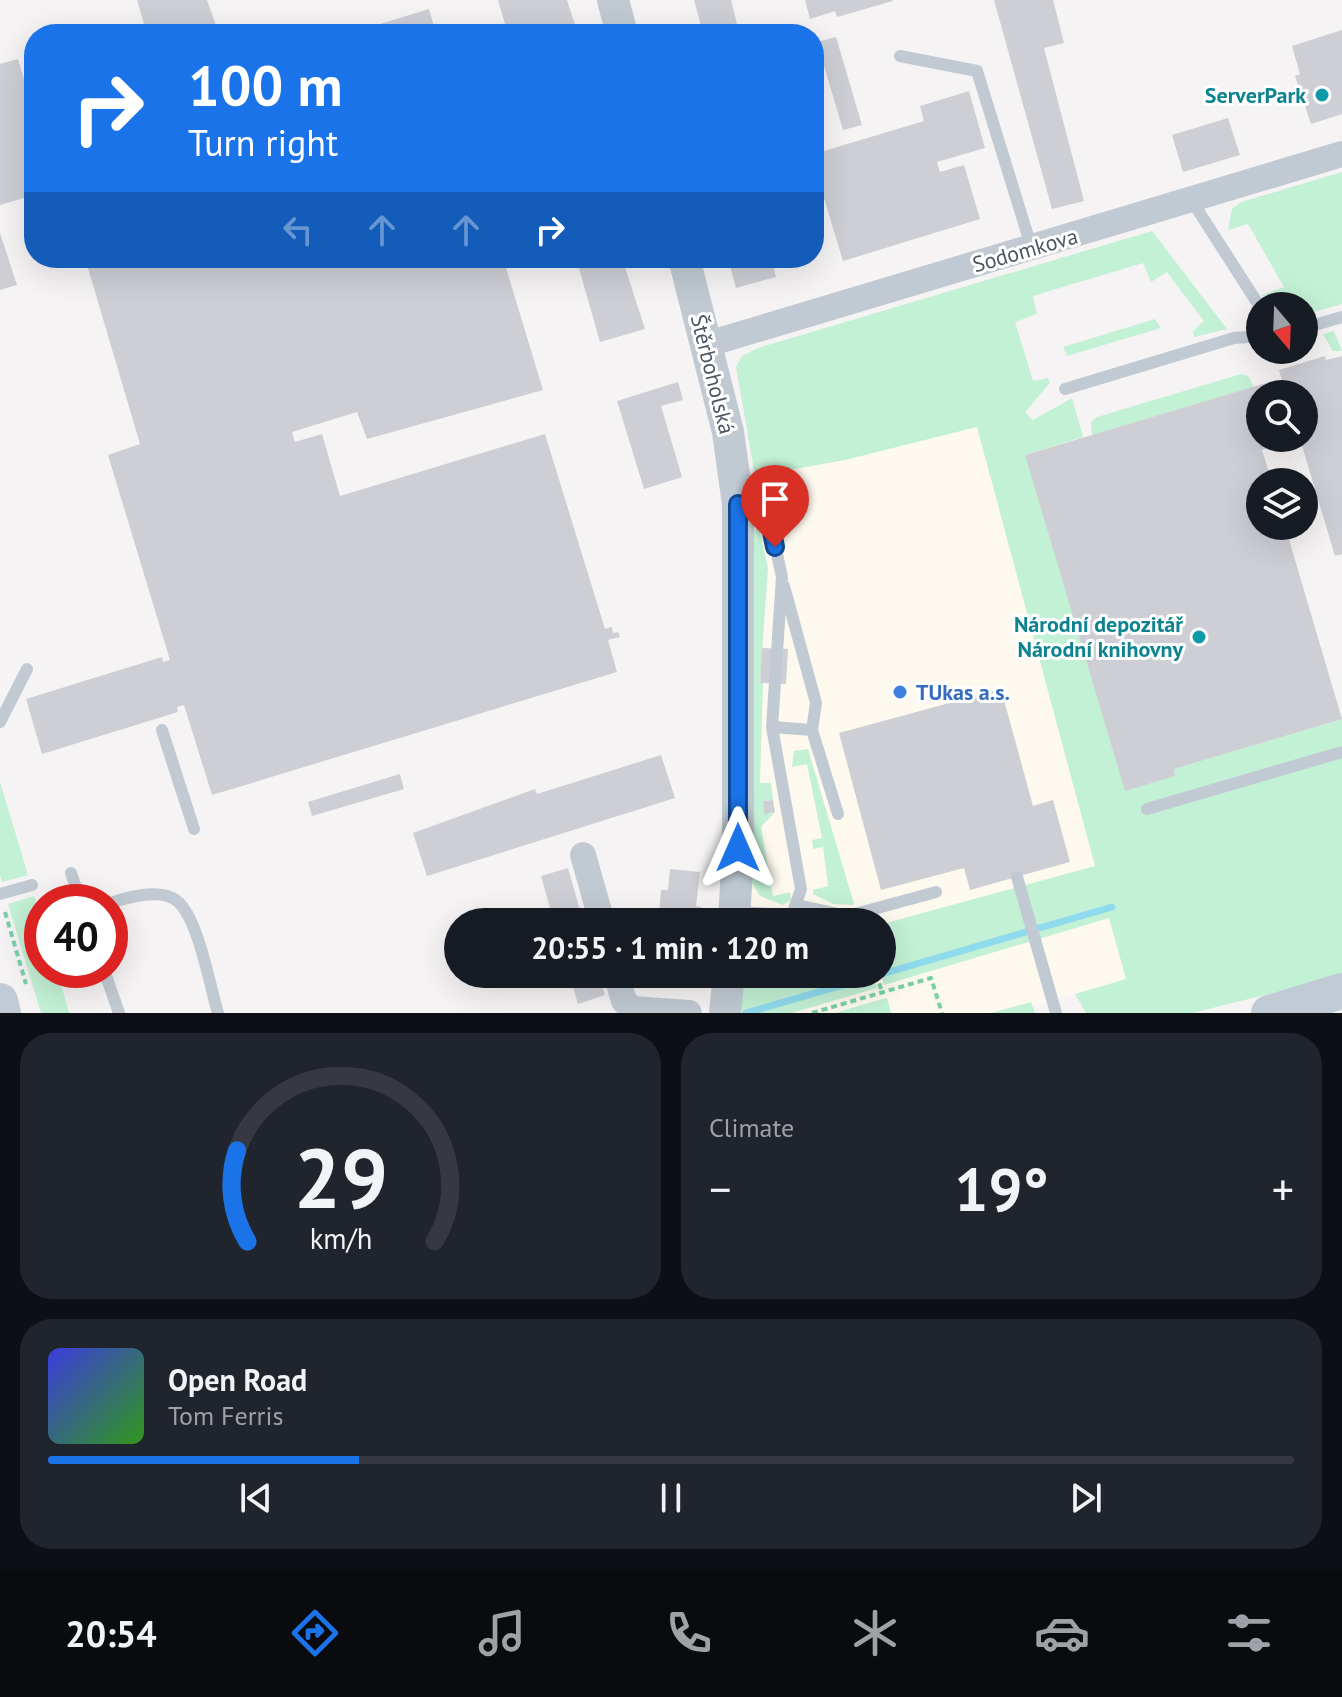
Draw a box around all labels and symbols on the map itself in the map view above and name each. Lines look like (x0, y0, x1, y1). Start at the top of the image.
place label: ServerPark (1205, 81, 1306, 109)
marker: ServerPark (1313, 86, 1331, 104)
street label: Sodomkova (969, 222, 1081, 278)
north arrow (1246, 292, 1318, 364)
street label: Štěrboholská (685, 311, 741, 437)
pin (741, 465, 809, 547)
place label: Národní depozitář Národní knihovny (1014, 610, 1183, 663)
marker: Národní depozitář Národní knihovny (1190, 628, 1208, 646)
place label: TUkas a.s. (916, 678, 1010, 706)
marker: TUkas a.s. (891, 683, 909, 701)
position arrow (696, 806, 780, 890)
speed limit sign: 40 (24, 884, 128, 988)

